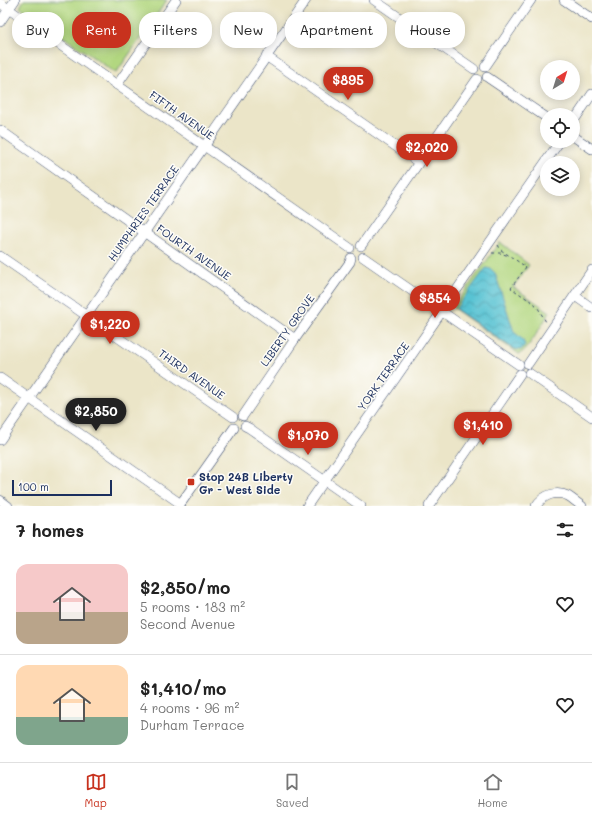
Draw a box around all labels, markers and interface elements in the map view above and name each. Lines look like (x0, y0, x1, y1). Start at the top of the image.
chip: Buy (12, 12, 64, 48)
chip: Rent (72, 12, 131, 48)
chip: Filters (139, 12, 212, 48)
chip: New (220, 12, 277, 48)
chip: Apartment (285, 12, 387, 48)
chip: House (395, 12, 465, 48)
north arrow (540, 60, 580, 100)
map controls (540, 60, 580, 196)
pin: $895 (324, 67, 372, 101)
text: $895 (332, 71, 364, 88)
street label: FIFTH AVENUE (147, 87, 217, 143)
button: locate (540, 108, 580, 148)
pin: $2,020 (394, 134, 460, 168)
text: $2,020 (405, 138, 449, 155)
button: layers (540, 156, 580, 196)
street label: HUMPHRIES TERRACE (104, 162, 182, 264)
street label: FOURTH AVENUE (154, 221, 234, 283)
pin: $854 (411, 285, 459, 319)
text: $854 (419, 289, 451, 306)
street label: LIBERTY GROVE (256, 291, 318, 369)
pin: $1,220 (77, 311, 143, 345)
text: $1,220 (90, 315, 130, 332)
street label: YORK TERRACE (354, 339, 412, 413)
street label: THIRD AVENUE (156, 345, 228, 403)
pin: $2,850 (63, 398, 129, 432)
text: $2,850 (74, 402, 118, 419)
pin: $1,410 (450, 412, 516, 446)
text: $1,410 (463, 416, 503, 433)
pin: $1,070 (275, 422, 341, 456)
text: $1,070 (287, 426, 329, 443)
place label: Stop 24B Liberty Gr - West Side (199, 469, 293, 497)
marker: Stop 24B Liberty Gr - West Side (186, 477, 196, 487)
scale bar (12, 478, 112, 497)
text: 100 m (18, 479, 49, 494)
text: 7 homes (16, 519, 84, 541)
icon: filters (554, 519, 576, 541)
text: $2,850/mo (140, 576, 230, 598)
icon: home (48, 580, 96, 628)
icon: heart (554, 593, 576, 615)
text: 5 rooms · 183 m² (140, 598, 245, 615)
text: Second Avenue (140, 615, 235, 632)
text: $1,410/mo (140, 677, 226, 699)
icon: home (48, 681, 96, 729)
icon: heart (554, 694, 576, 716)
text: 4 rooms · 96 m² (140, 699, 239, 716)
text: Durham Terrace (140, 716, 245, 733)
tab: Map (84, 771, 107, 810)
tab: Saved (276, 771, 309, 810)
tab: Home (478, 771, 507, 810)

